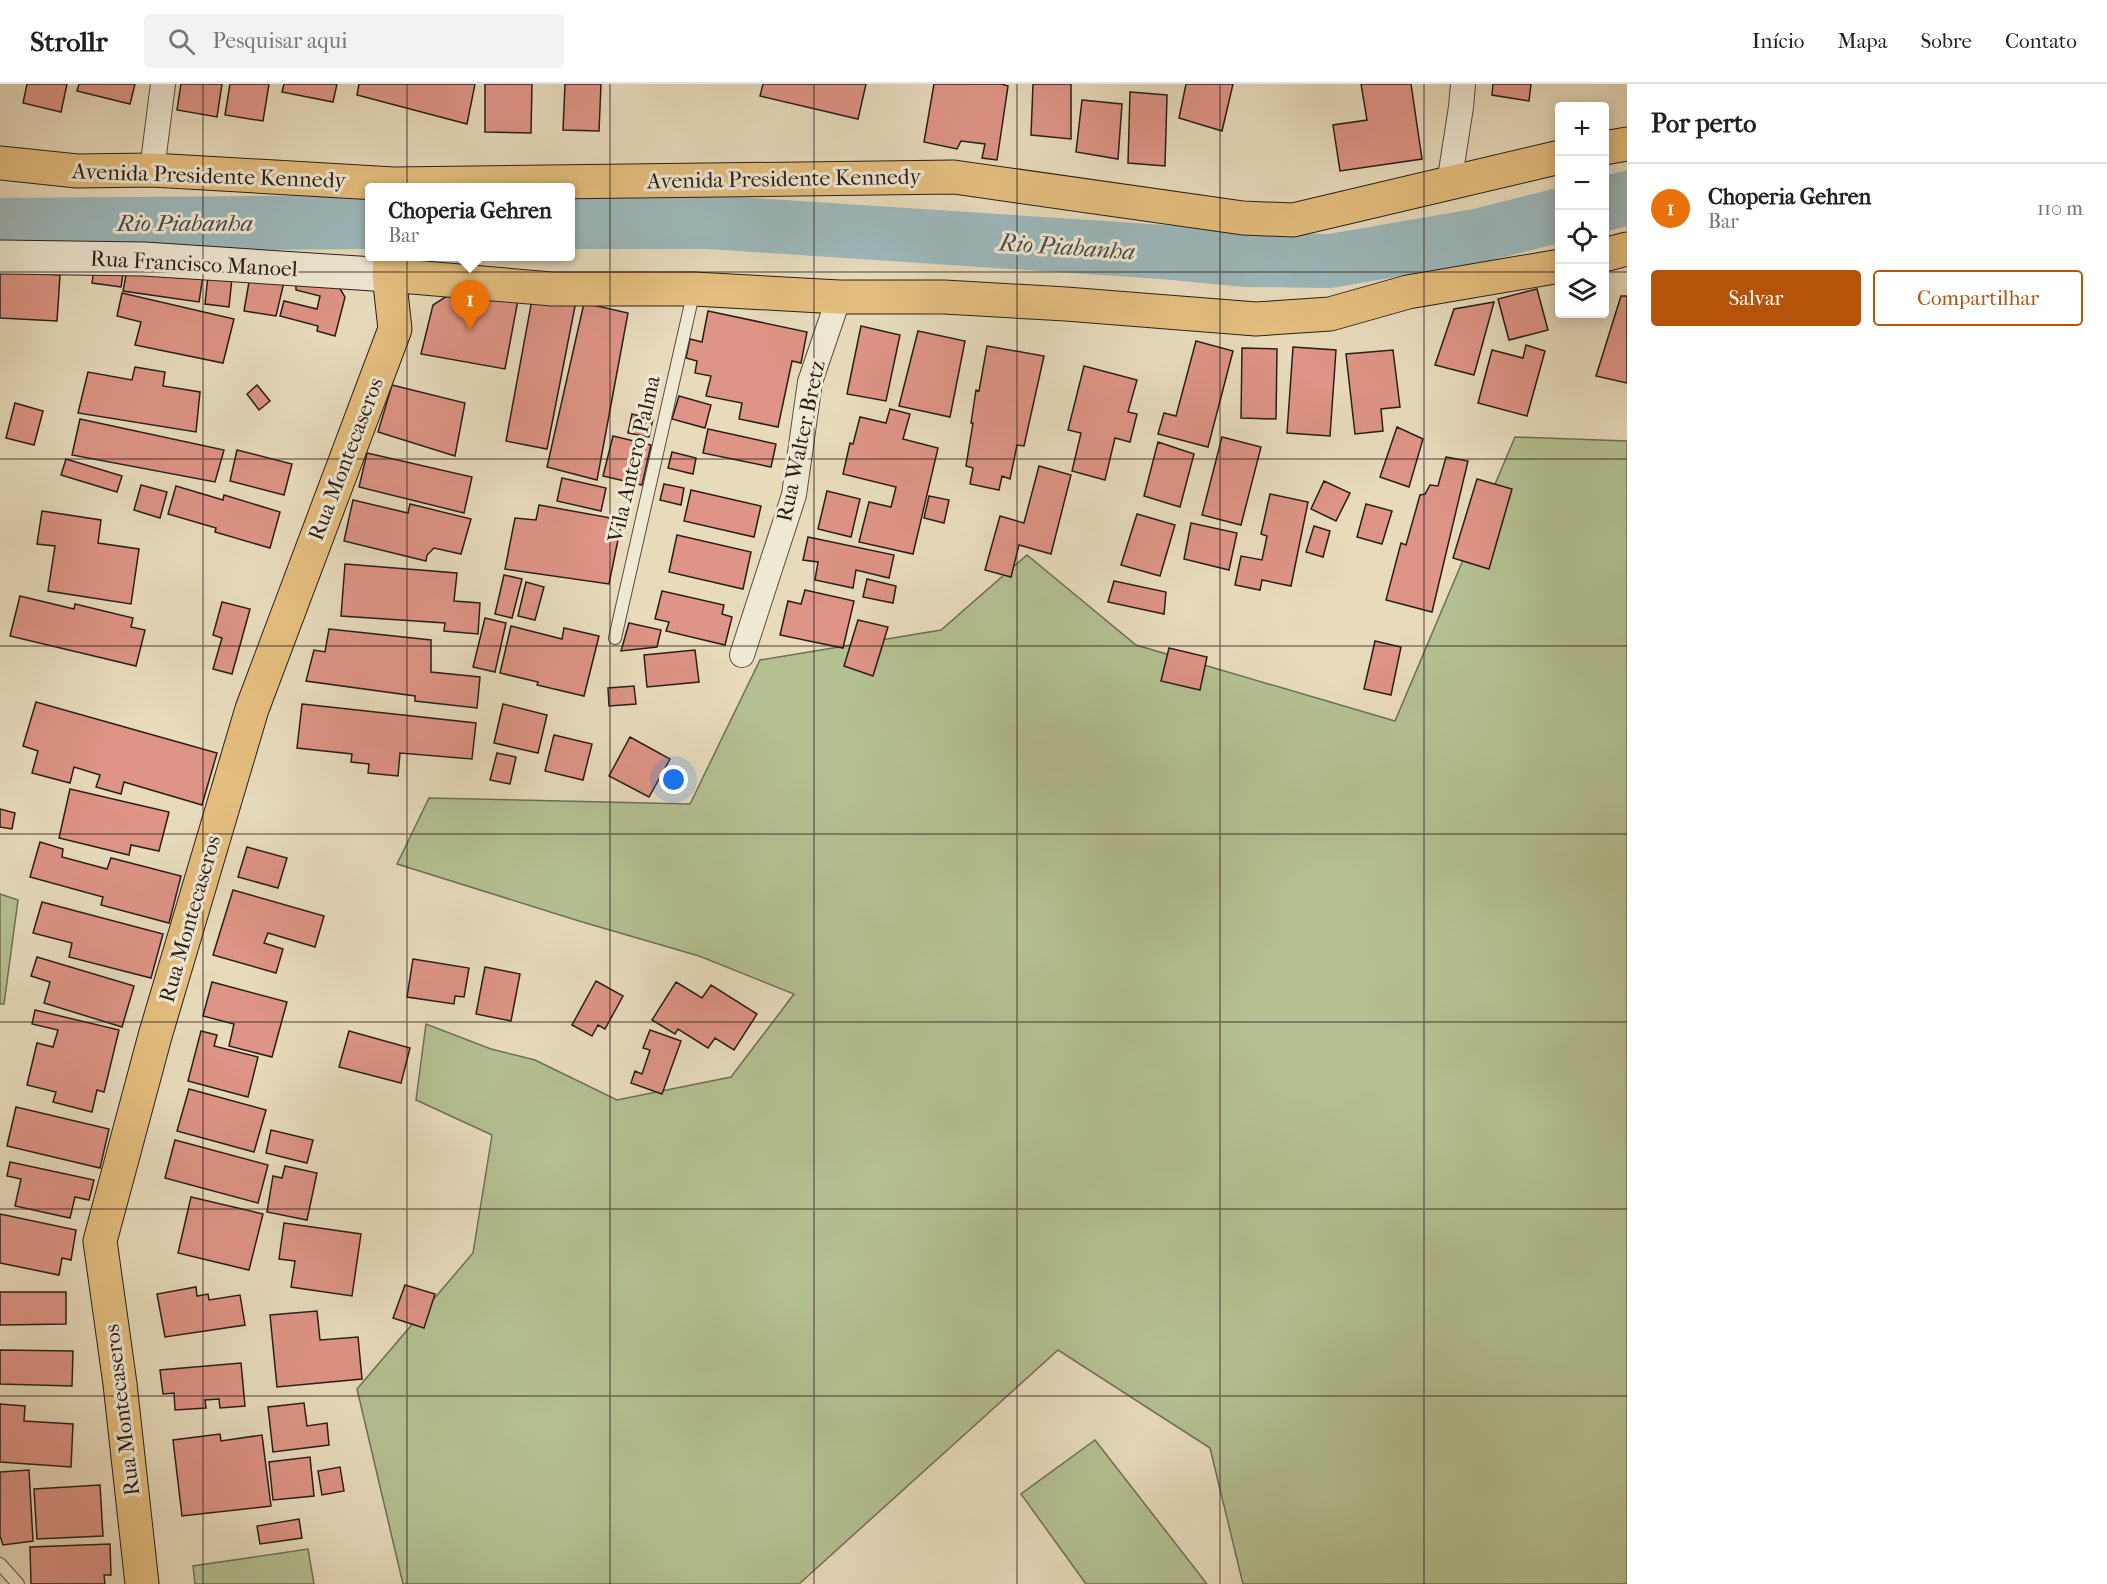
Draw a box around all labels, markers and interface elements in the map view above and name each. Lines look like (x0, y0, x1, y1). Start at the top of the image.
search box (144, 14, 564, 68)
text: Strollr (30, 25, 108, 58)
icon: search (165, 25, 198, 58)
text: Pesquisar aqui (213, 28, 348, 54)
text: Início (1752, 29, 1804, 53)
text: Mapa (1837, 29, 1887, 53)
text: Sobre (1920, 29, 1972, 53)
text: Contato (2005, 29, 2077, 53)
map controls (1555, 102, 1609, 318)
button: + (1555, 102, 1609, 156)
text: Por perto (1651, 108, 1756, 139)
button: − (1555, 156, 1609, 210)
street label: Avenida Presidente Kennedy (71, 158, 348, 194)
street label: Avenida Presidente Kennedy (646, 164, 923, 194)
popup (365, 183, 575, 261)
text: Choperia Gehren (1708, 184, 1871, 210)
text: 1 (1667, 197, 1674, 220)
text: 110 m (2037, 197, 2083, 220)
text: Choperia Gehren (388, 198, 552, 224)
water label: Rio Piabanha (115, 209, 253, 237)
button: locate (1555, 210, 1609, 264)
text: Bar (1708, 210, 1739, 233)
text: Bar (388, 224, 419, 247)
water label: Rio Piabanha (996, 228, 1136, 266)
street label: Rua Francisco Manoel (90, 246, 298, 282)
button: layers (1555, 264, 1609, 318)
button: Salvar (1651, 270, 1861, 326)
button: Compartilhar (1873, 270, 2083, 326)
pin: 1 (450, 280, 490, 330)
street label: Rua Walter Bretz (771, 358, 831, 524)
street label: Vila Antero Palma (602, 372, 666, 546)
street label: Rua Montecaseros (303, 374, 389, 544)
your location (659, 765, 688, 794)
street label: Rua Montecaseros (154, 832, 226, 1006)
street label: Rua Montecaseros (99, 1323, 145, 1497)

